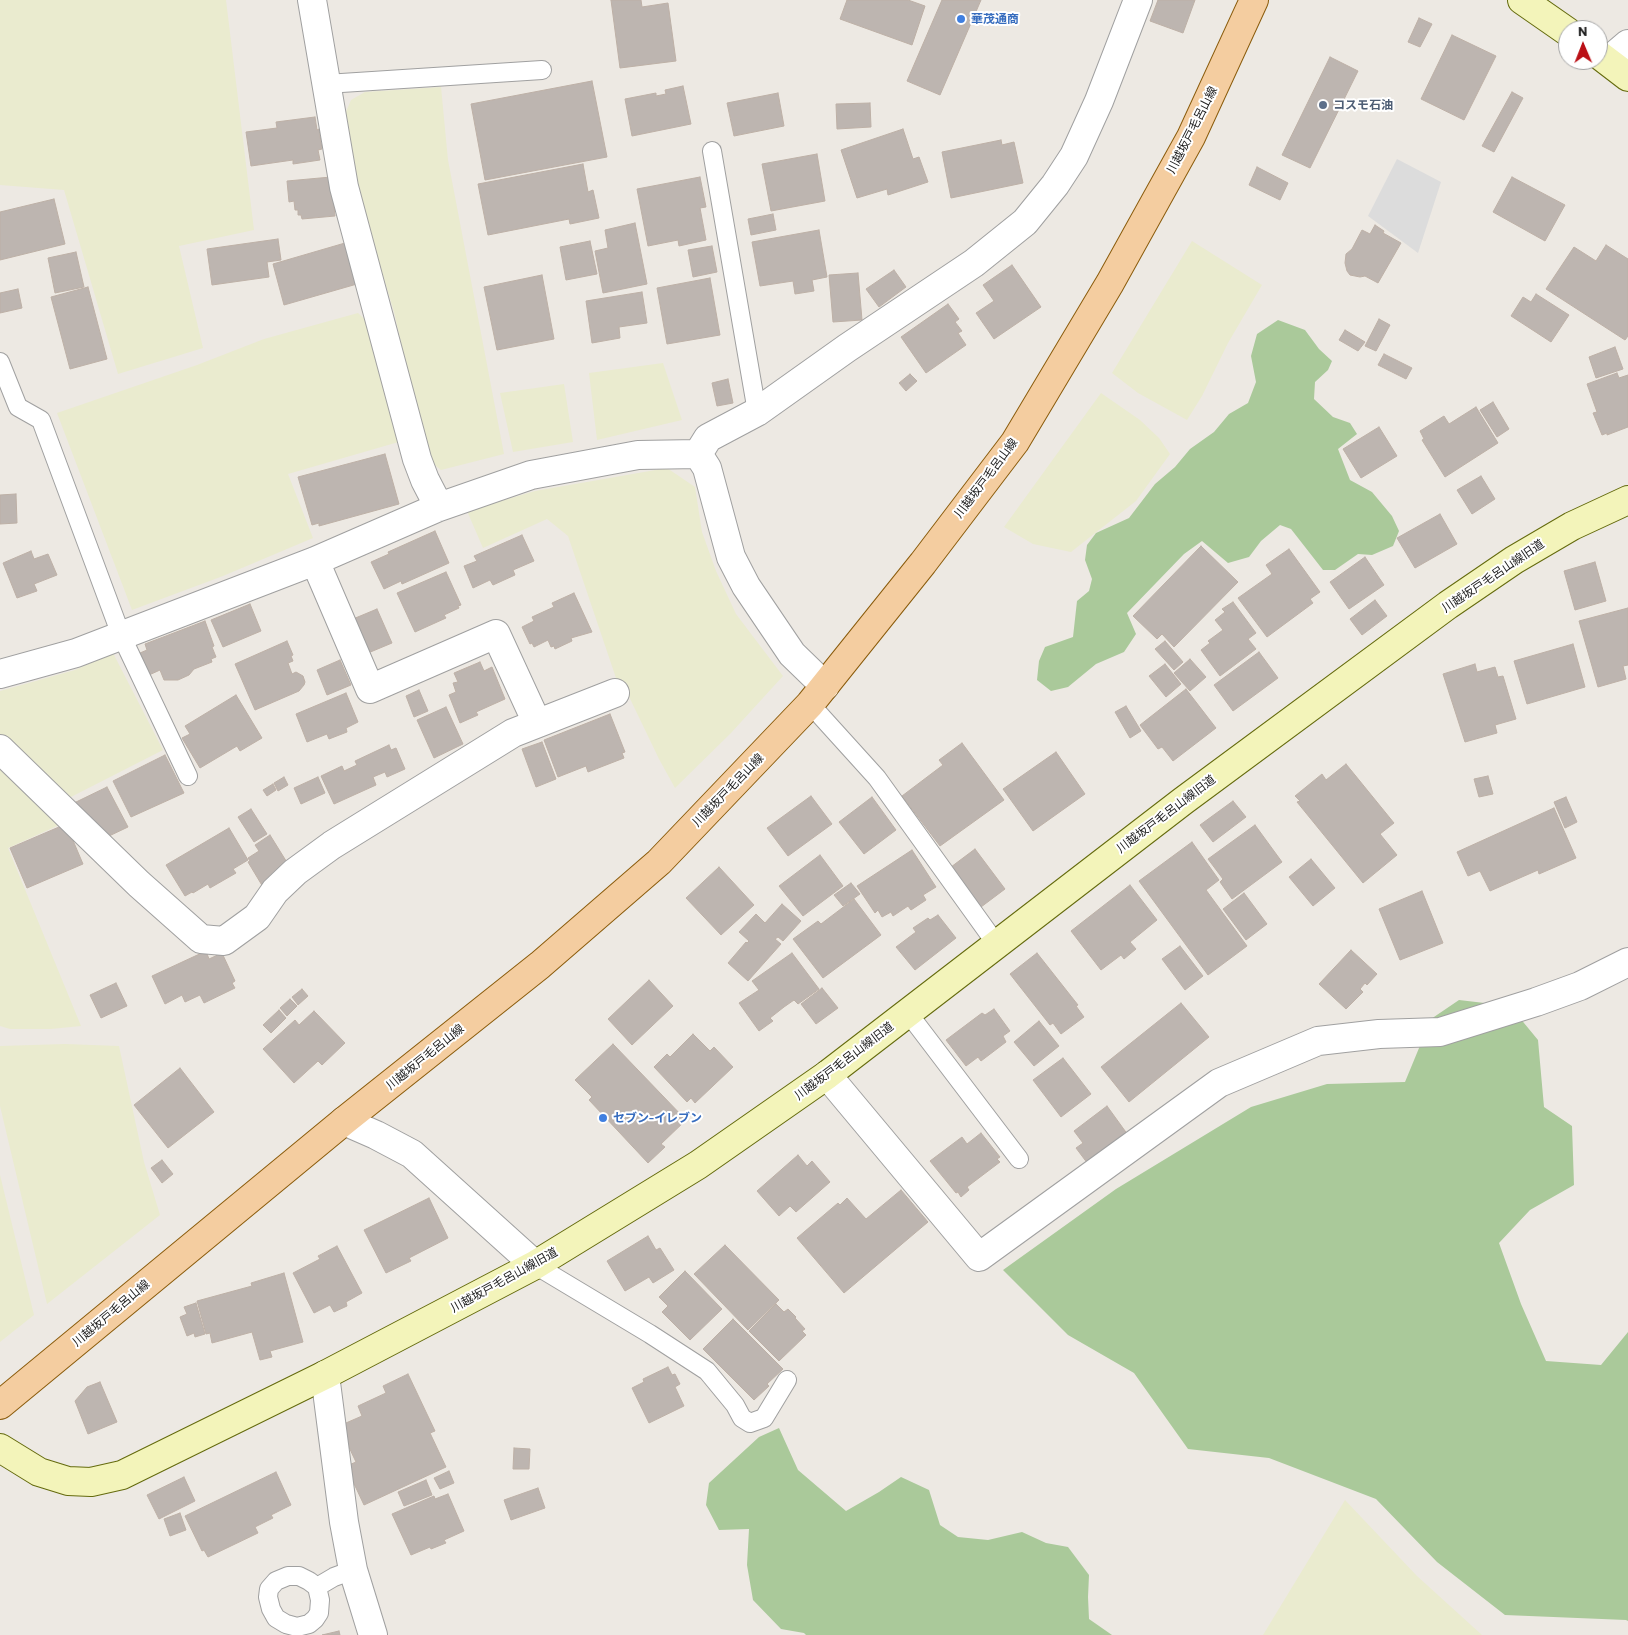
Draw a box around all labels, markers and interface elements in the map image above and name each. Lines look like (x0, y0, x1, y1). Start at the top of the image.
place label: 華茂通商 (971, 12, 1019, 26)
marker: 華茂通商 (955, 13, 967, 25)
north arrow (1558, 20, 1608, 70)
text: N (1578, 22, 1588, 39)
street label: 川越坂戸毛呂山線 (1164, 84, 1220, 176)
place label: コスモ石油 (1333, 98, 1393, 112)
marker: コスモ石油 (1317, 99, 1329, 111)
street label: 川越坂戸毛呂山線 (951, 435, 1021, 521)
street label: 川越坂戸毛呂山線旧道 (1439, 536, 1547, 616)
street label: 川越坂戸毛呂山線 (689, 750, 767, 830)
street label: 川越坂戸毛呂山線旧道 (1114, 772, 1218, 856)
street label: 川越坂戸毛呂山線旧道 (792, 1019, 896, 1103)
street label: 川越坂戸毛呂山線 (383, 1021, 467, 1093)
place label: セブン-イレブン (613, 1111, 702, 1125)
marker: セブン-イレブン (597, 1112, 609, 1124)
street label: 川越坂戸毛呂山線旧道 (448, 1245, 560, 1315)
street label: 川越坂戸毛呂山線 (70, 1277, 152, 1349)

